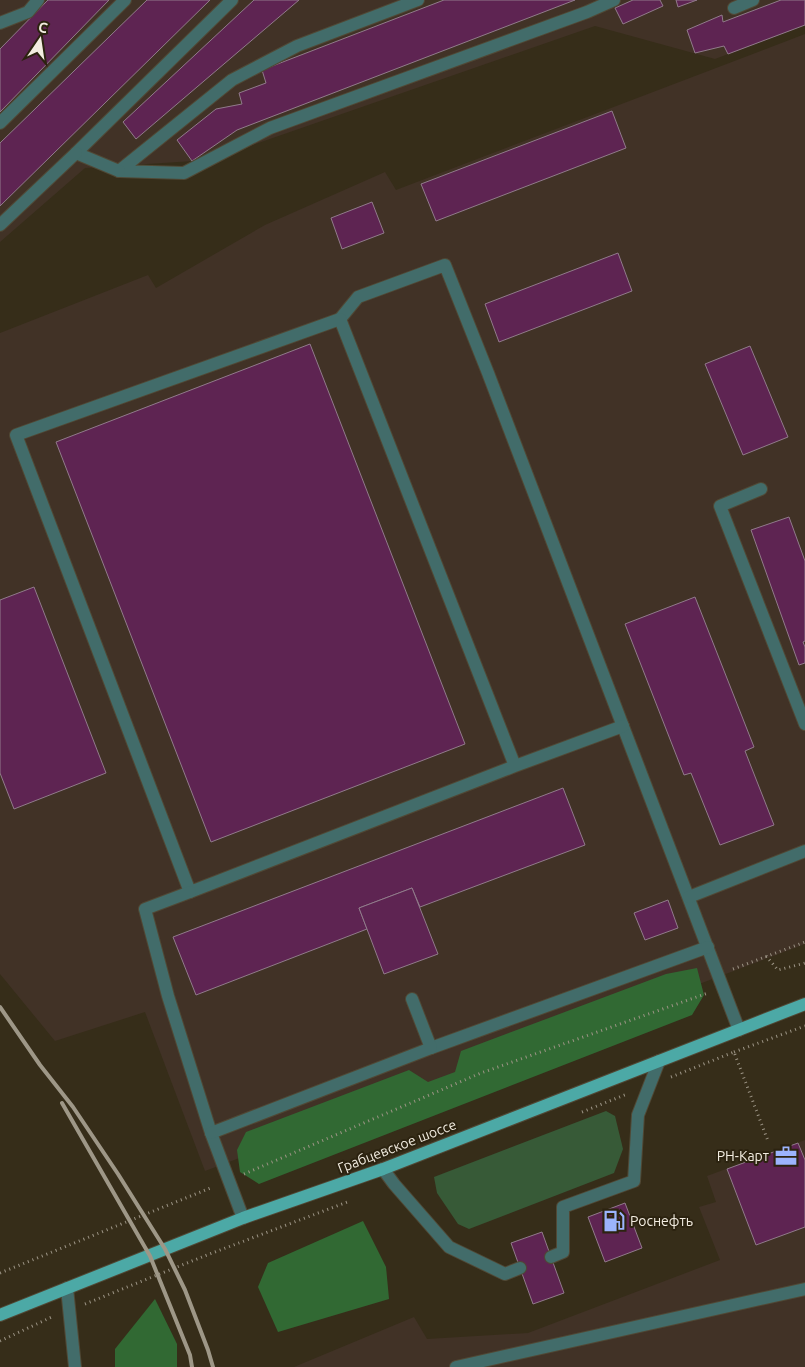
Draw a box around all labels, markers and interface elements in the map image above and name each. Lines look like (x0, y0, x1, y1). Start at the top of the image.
north arrow (15, 15, 65, 65)
text: С (37, 19, 49, 36)
street label: Грабцевское шоссе (335, 1116, 459, 1176)
office icon: РН-Карт (773, 1143, 799, 1169)
place label: РН-Карт (717, 1148, 769, 1164)
fuel station icon: Роснефть (601, 1208, 627, 1234)
place label: Роснефть (630, 1213, 693, 1229)

